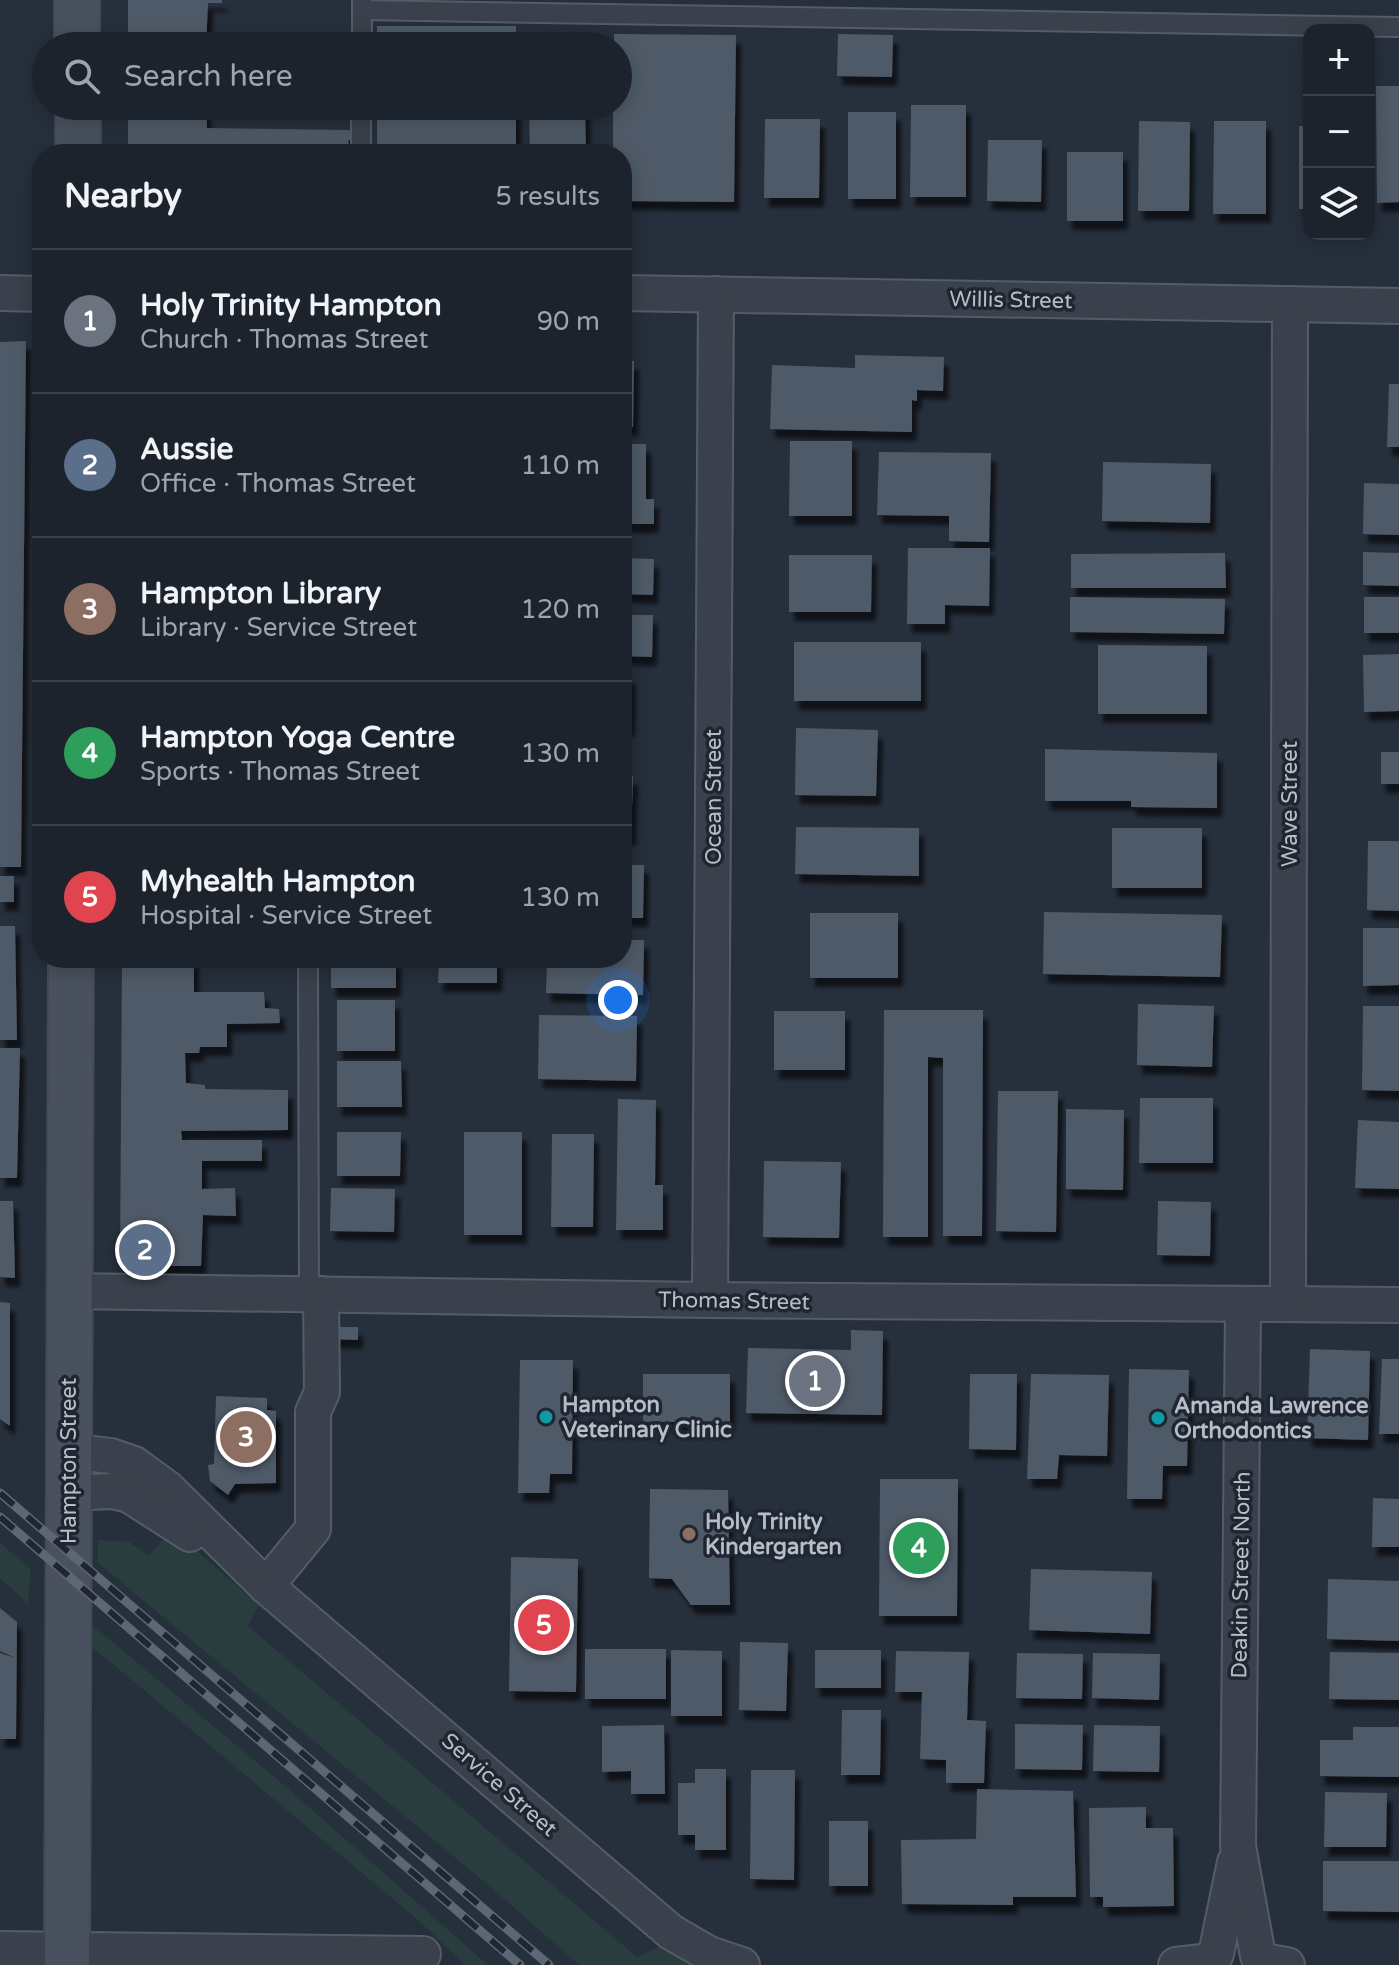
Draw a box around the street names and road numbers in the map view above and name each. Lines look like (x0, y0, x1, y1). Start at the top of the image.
street label: Willis Street (949, 286, 1073, 314)
street label: Ocean Street (701, 729, 727, 865)
street label: Wave Street (1277, 741, 1303, 867)
street label: Thomas Street (658, 1287, 810, 1315)
street label: Hampton Street (56, 1378, 82, 1544)
street label: Deakin Street North (1226, 1471, 1256, 1679)
street label: Service Street (436, 1728, 562, 1842)

